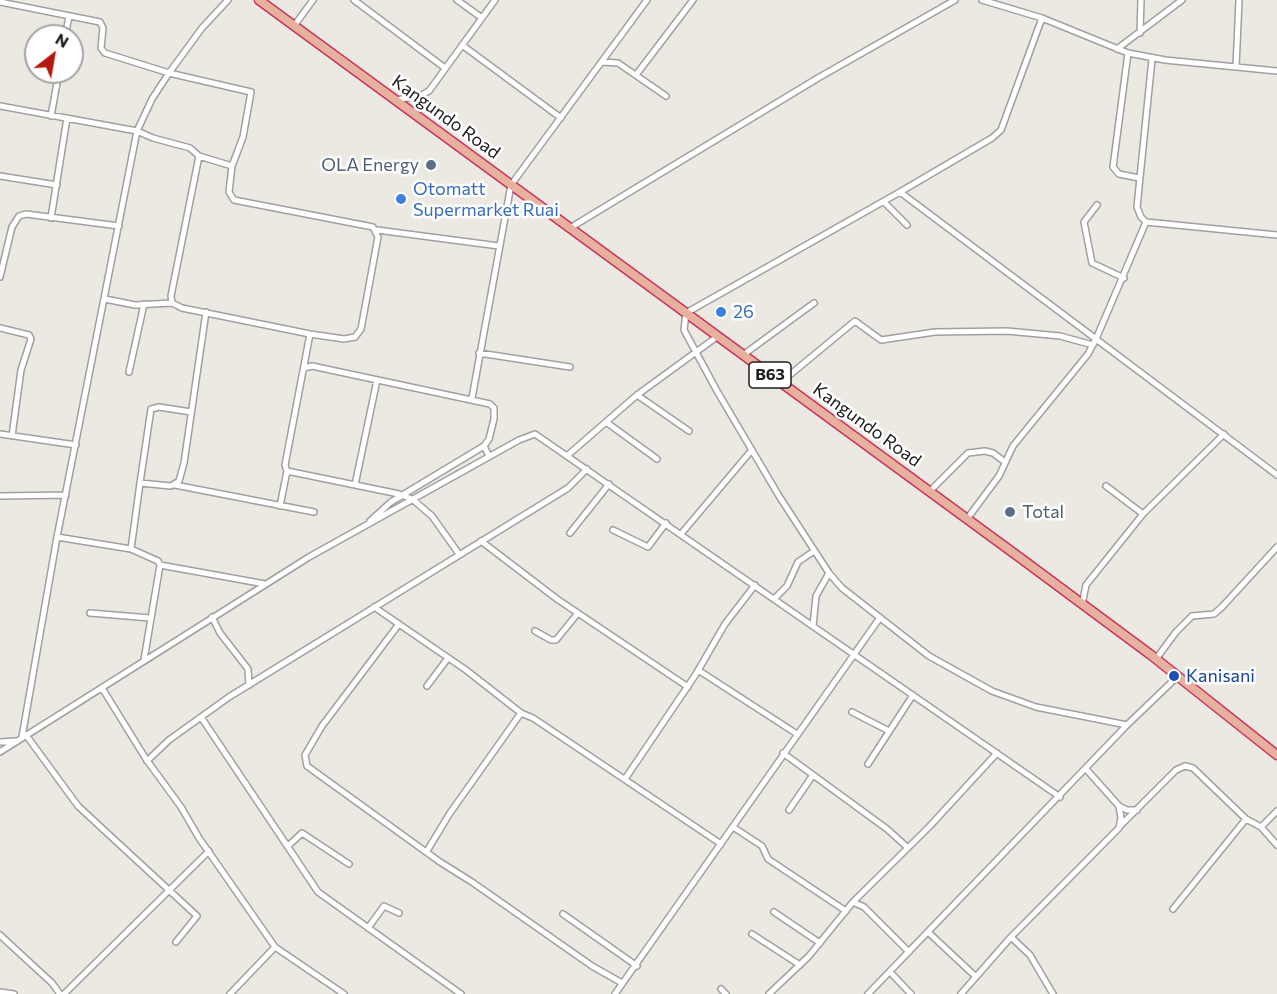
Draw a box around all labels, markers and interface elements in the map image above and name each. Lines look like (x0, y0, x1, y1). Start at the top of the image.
north arrow (24, 24, 84, 84)
text: N (52, 29, 73, 51)
street label: Kangundo Road (388, 70, 504, 164)
place label: OLA Energy (321, 154, 419, 176)
marker: OLA Energy (424, 158, 438, 172)
place label: Otomatt Supermarket Ruai (413, 178, 559, 220)
marker: Otomatt Supermarket Ruai (394, 192, 408, 206)
place label: 26 (733, 301, 754, 323)
marker: 26 (714, 305, 728, 319)
road number: B63 (749, 362, 791, 388)
street label: Kangundo Road (809, 378, 925, 472)
place label: Total (1022, 501, 1064, 523)
marker: Total (1003, 505, 1017, 519)
place label: Kanisani (1186, 665, 1255, 687)
marker: Kanisani (1167, 669, 1181, 683)

